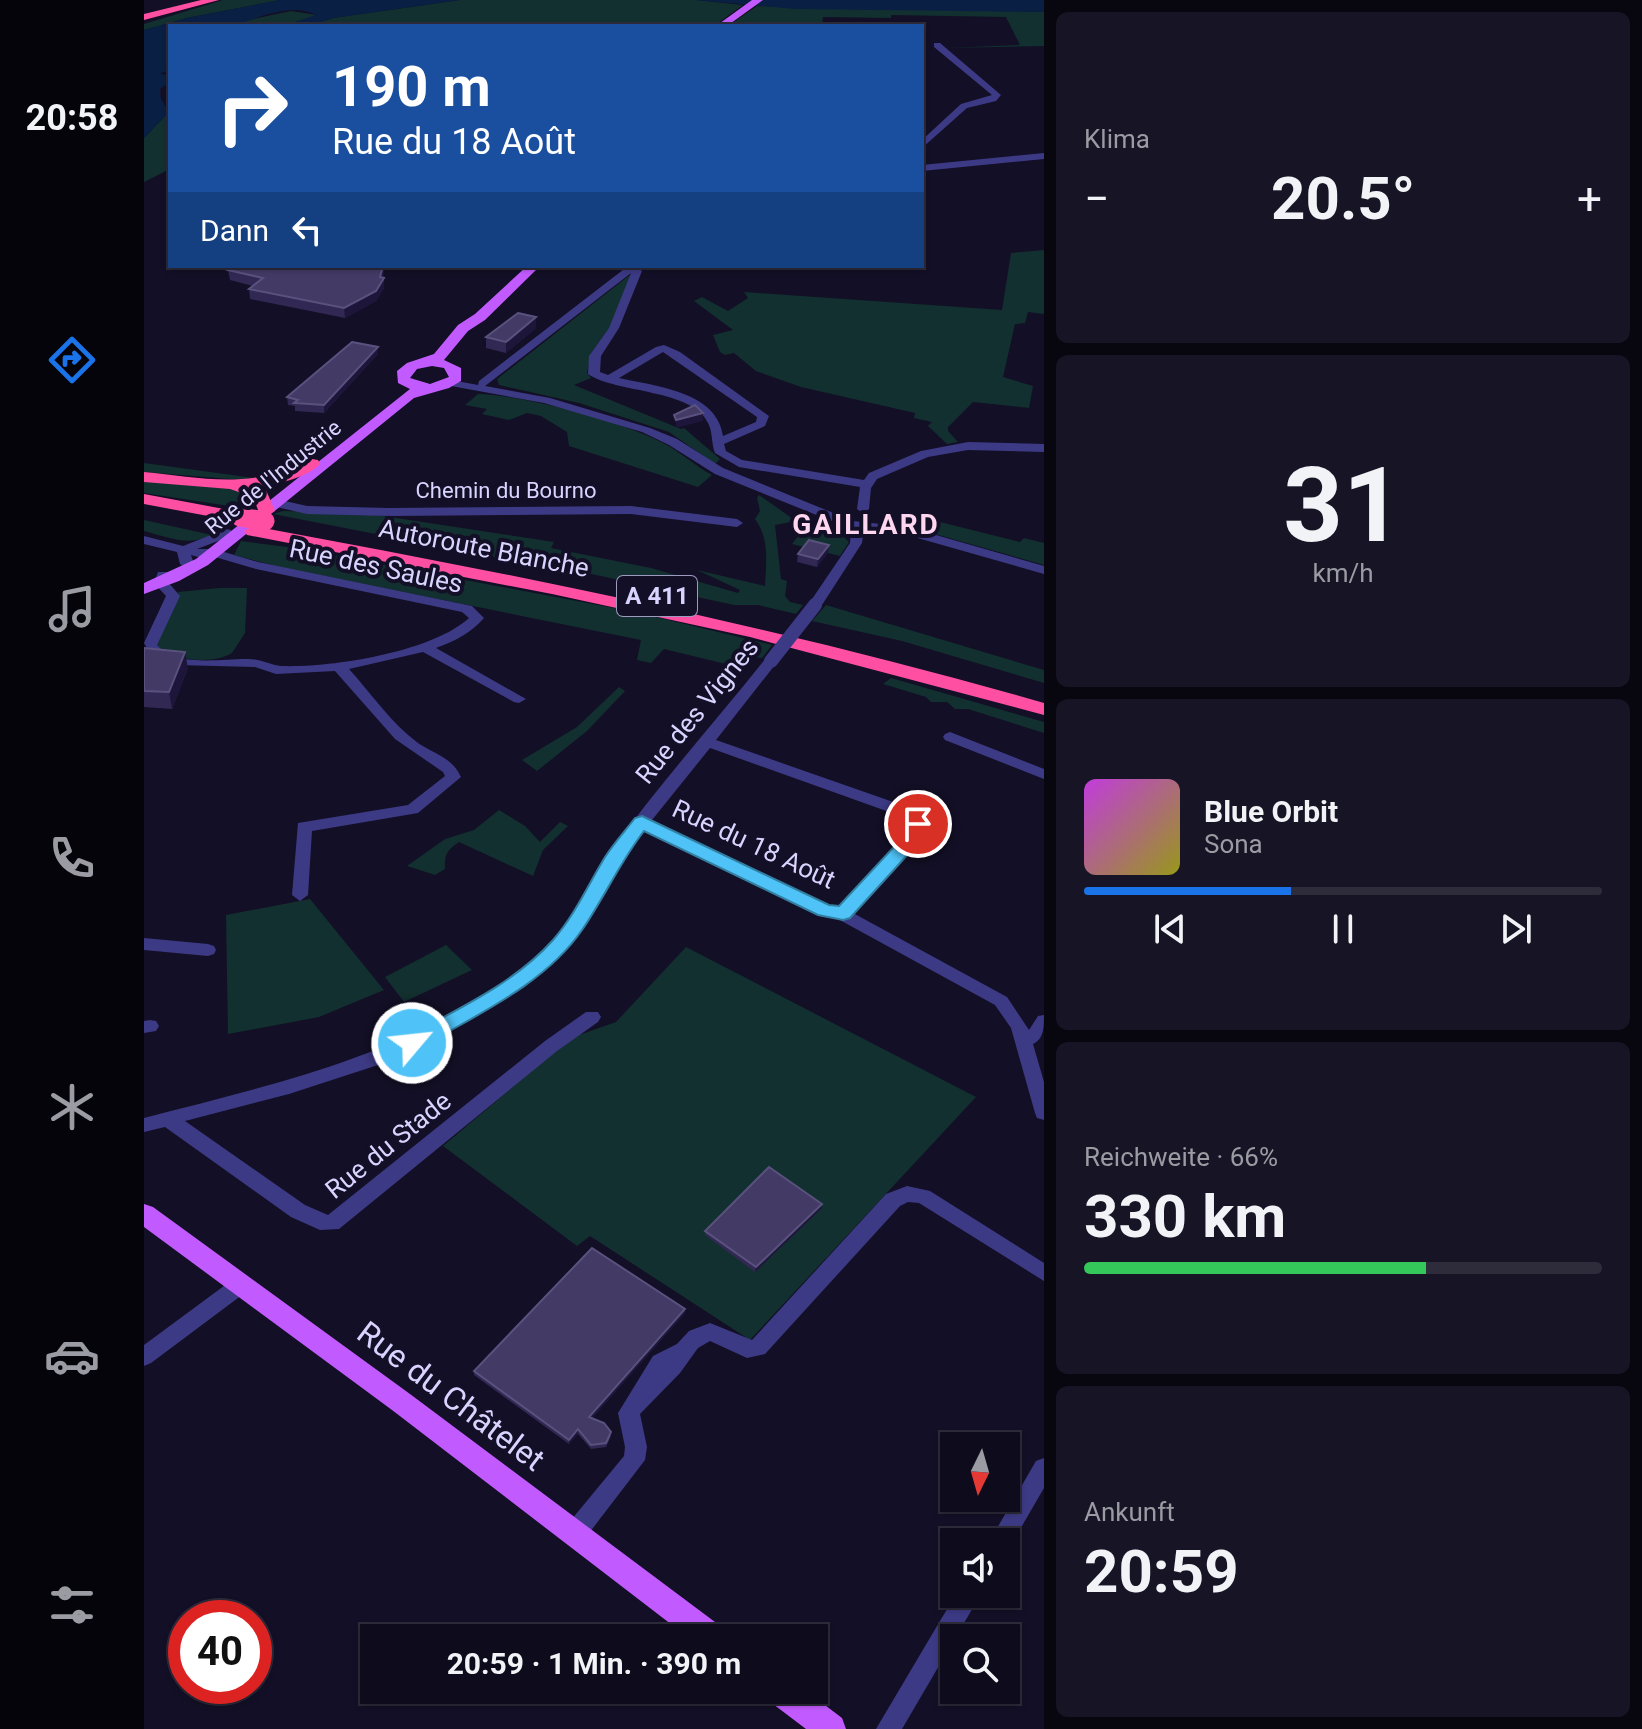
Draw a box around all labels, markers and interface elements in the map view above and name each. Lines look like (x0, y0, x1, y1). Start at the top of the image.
text: 190 m (332, 54, 491, 120)
icon: right (200, 56, 304, 160)
text: 20:58 (26, 97, 118, 139)
text: Rue du 18 Août (332, 121, 576, 163)
text: Klima (1084, 124, 1150, 154)
text: 20.5° (1271, 163, 1415, 234)
text: − (1084, 173, 1109, 225)
text: + (1577, 173, 1602, 225)
icon: left (285, 208, 329, 252)
text: Dann (200, 213, 269, 248)
icon: directions (44, 332, 100, 388)
street label: Rue de l'Industrie (200, 415, 346, 539)
text: 31 (1283, 445, 1403, 566)
street label: Chemin du Bourno (416, 478, 596, 503)
district label: GAILLARD (792, 508, 940, 541)
street label: Autoroute Blanche (376, 513, 592, 583)
street label: Rue des Saules (287, 533, 465, 599)
text: km/h (1312, 558, 1374, 588)
road number: A 411 (617, 576, 697, 616)
icon: music (44, 581, 100, 637)
street label: Rue des Vignes (629, 632, 765, 790)
pin (884, 790, 952, 858)
street label: Rue du 18 Août (668, 793, 840, 895)
text: Blue Orbit (1204, 794, 1338, 829)
icon: arrive (896, 802, 940, 846)
text: Sona (1204, 829, 1263, 859)
icon: phone (44, 830, 100, 886)
icon: previous (1148, 907, 1192, 951)
icon: pause (1321, 907, 1365, 951)
icon: next (1494, 907, 1538, 951)
position arrow (370, 1001, 454, 1085)
icon: climate (44, 1079, 100, 1135)
street label: Rue du Stade (319, 1085, 457, 1205)
text: Reichweite · 66% (1084, 1142, 1278, 1172)
text: 330 km (1084, 1181, 1286, 1252)
street label: Rue du Châtelet (350, 1313, 552, 1479)
icon: car (44, 1328, 100, 1384)
north arrow (940, 1432, 1020, 1512)
map controls (940, 1432, 1020, 1704)
text: Ankunft (1084, 1497, 1175, 1527)
button: sound (940, 1528, 1020, 1608)
text: 20:59 (1084, 1536, 1239, 1607)
icon: filters (44, 1577, 100, 1633)
speed limit sign: 40 (168, 1600, 272, 1704)
button: search (940, 1624, 1020, 1704)
text: 20:59 · 1 Min. · 390 m (447, 1646, 741, 1681)

